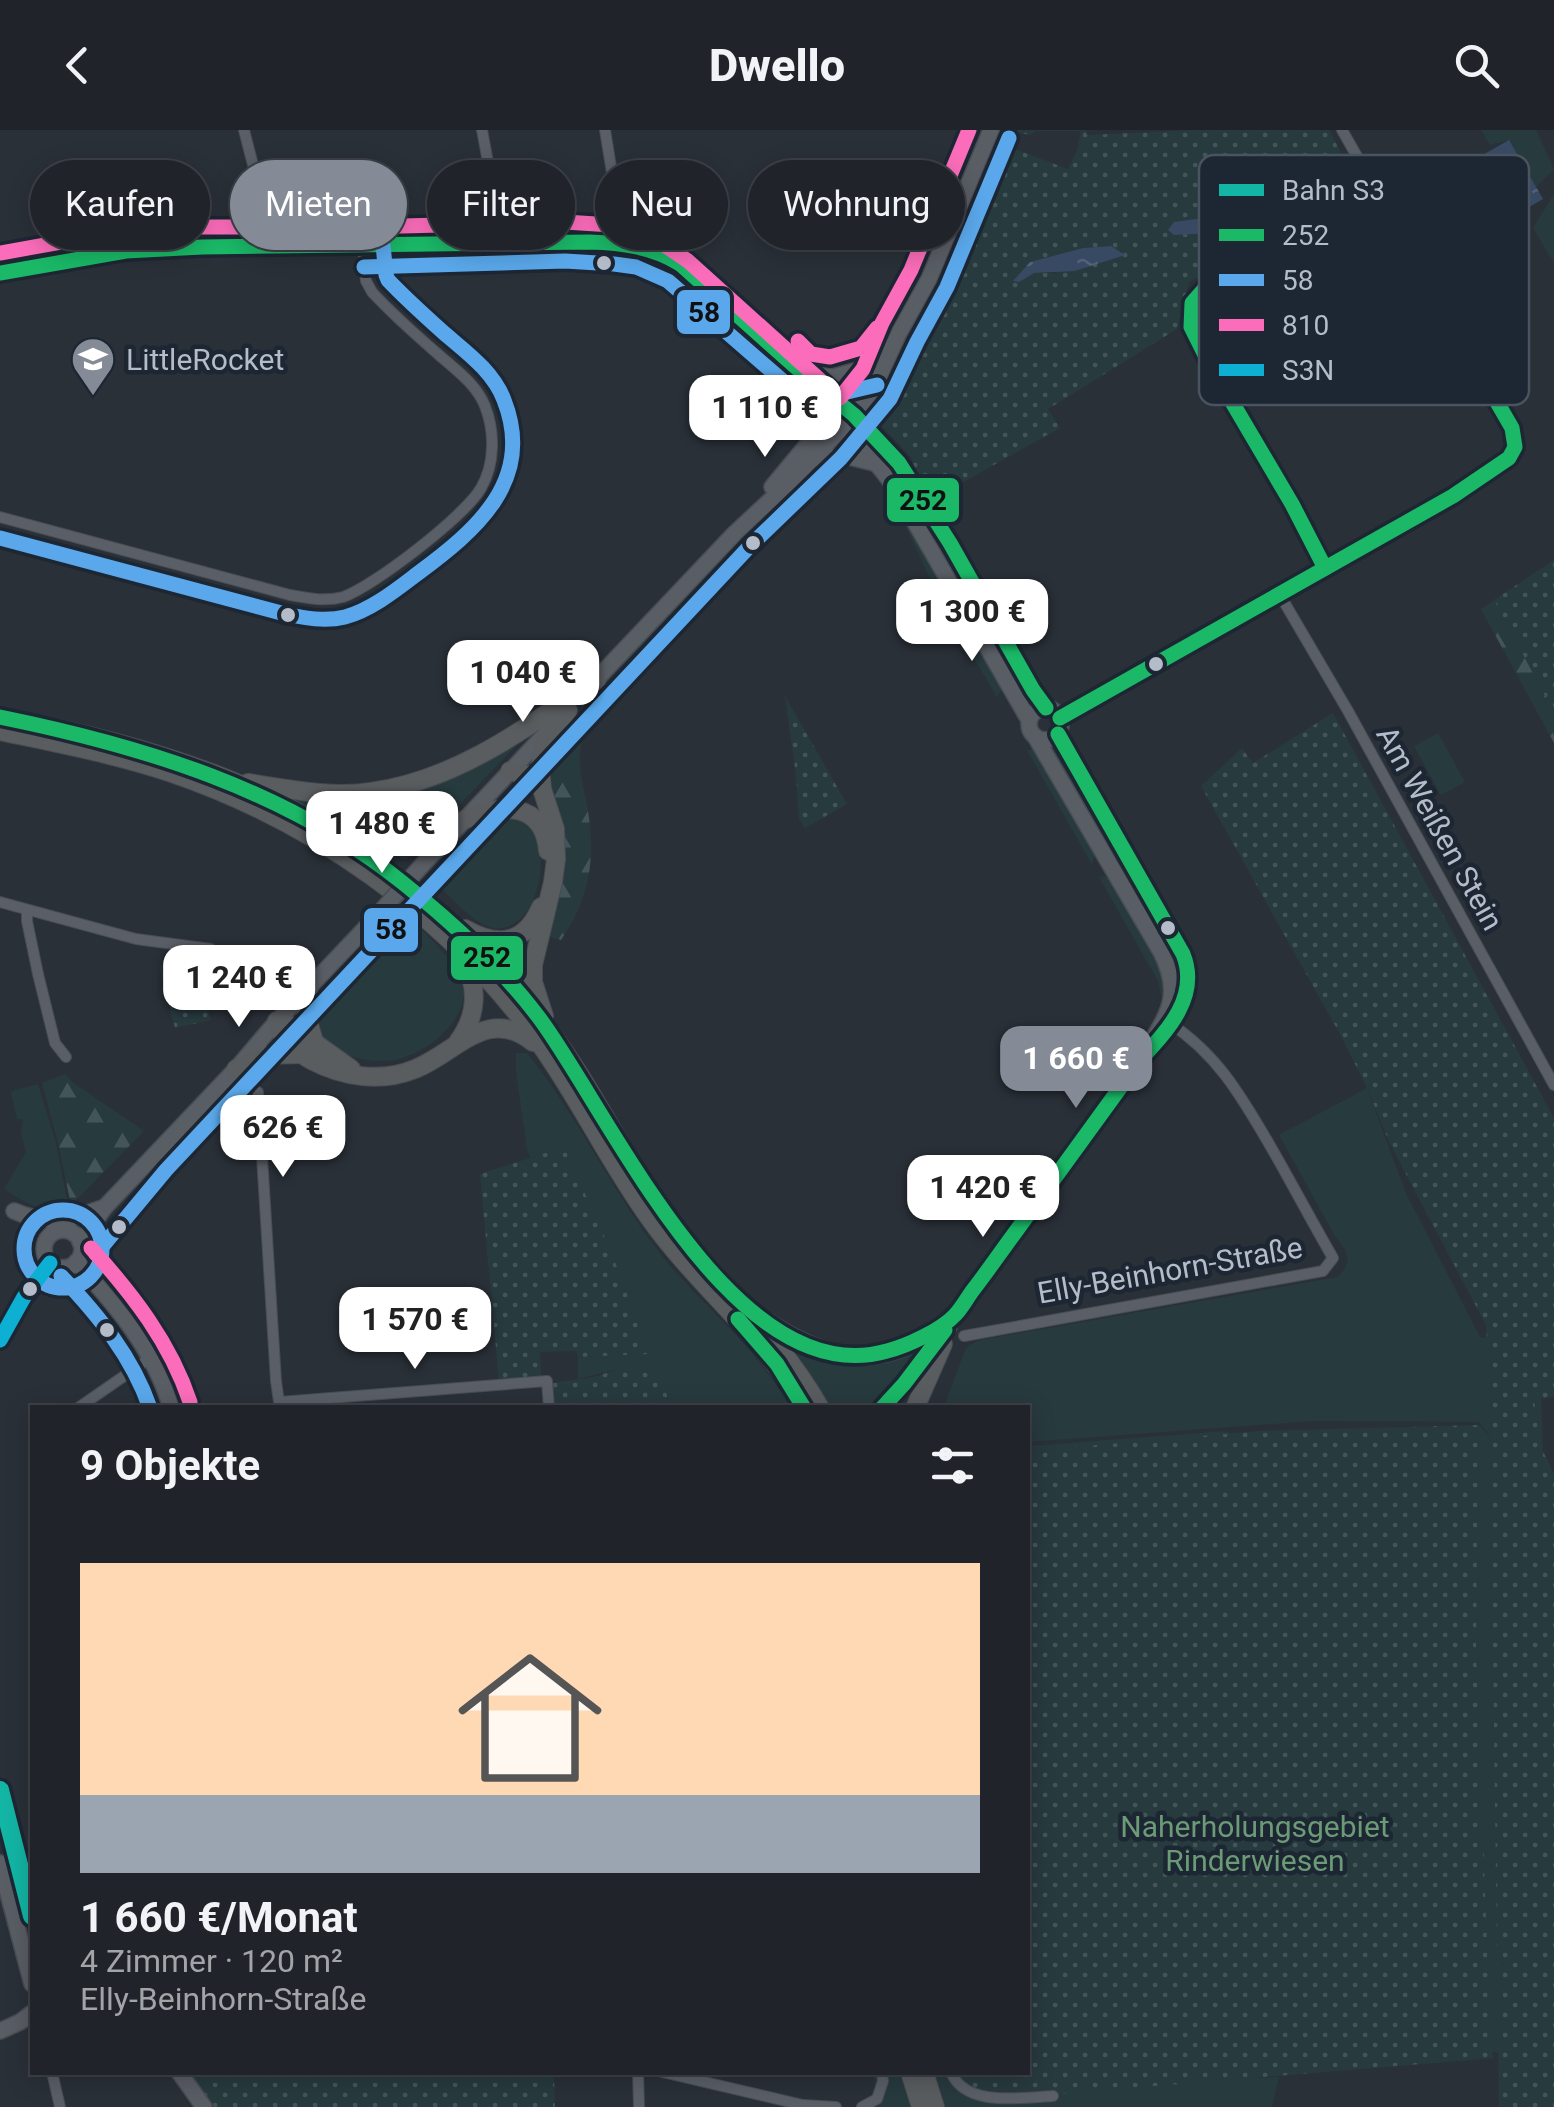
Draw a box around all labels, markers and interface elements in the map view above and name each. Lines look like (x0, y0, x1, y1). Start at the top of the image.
icon: back (50, 38, 105, 93)
icon: search (1449, 38, 1504, 93)
text: Dwello (709, 39, 845, 92)
legend (1199, 155, 1529, 405)
chip: Kaufen (30, 160, 210, 250)
chip: Mieten (230, 160, 407, 250)
chip: Filter (427, 160, 575, 250)
chip: Neu (595, 160, 728, 250)
chip: Wohnung (748, 160, 965, 250)
text: Bahn S3 (1282, 174, 1385, 207)
text: 252 (1282, 219, 1329, 252)
unlabelled marker (594, 253, 614, 273)
text: 58 (1282, 264, 1313, 297)
line badge: 58 (675, 288, 732, 336)
text: 58 (688, 296, 720, 329)
text: 810 (1282, 309, 1329, 342)
school or university icon: LittleRocket (70, 336, 116, 397)
place label: LittleRocket (126, 342, 284, 377)
text: S3N (1282, 354, 1334, 387)
pin: 1 110 € (673, 375, 857, 460)
text: 1 110 € (711, 388, 819, 426)
line badge: 252 (885, 476, 961, 524)
text: 252 (899, 484, 947, 517)
unlabelled marker (743, 533, 763, 553)
pin: 1 300 € (880, 579, 1064, 664)
text: 1 300 € (918, 592, 1026, 630)
unlabelled marker (278, 605, 298, 625)
pin: 1 040 € (431, 640, 615, 725)
text: 1 040 € (469, 653, 577, 691)
unlabelled marker (1146, 654, 1166, 674)
street label: Am Weißen Stein (1369, 720, 1511, 936)
pin: 1 480 € (290, 791, 474, 876)
text: 1 480 € (328, 804, 436, 842)
line badge: 58 (362, 906, 420, 954)
text: 58 (375, 913, 407, 946)
unlabelled marker (1158, 918, 1178, 938)
line badge: 252 (449, 934, 525, 982)
text: 252 (463, 941, 511, 974)
pin: 1 240 € (147, 945, 331, 1030)
text: 1 240 € (185, 958, 293, 996)
pin: 1 660 € (984, 1026, 1168, 1111)
text: 1 660 € (1022, 1039, 1130, 1077)
pin: 626 € (213, 1095, 353, 1180)
text: 626 € (242, 1108, 324, 1146)
pin: 1 420 € (891, 1155, 1075, 1240)
text: 1 420 € (929, 1168, 1037, 1206)
unlabelled marker (109, 1217, 129, 1237)
street label: Elly-Beinhorn-Straße (1035, 1229, 1305, 1311)
unlabelled marker (20, 1279, 40, 1299)
pin: 1 570 € (323, 1287, 507, 1372)
text: 1 570 € (361, 1300, 469, 1338)
unlabelled marker (97, 1320, 117, 1340)
icon: filters (925, 1438, 980, 1493)
text: 9 Objekte (80, 1441, 260, 1490)
icon: home (440, 1628, 620, 1808)
park label: Naherholungsgebiet Rinderwiesen (1120, 1809, 1390, 1878)
text: 1 660 €/Monat (80, 1893, 358, 1942)
text: 4 Zimmer · 120 m² (80, 1942, 343, 1980)
text: Elly-Beinhorn-Straße (80, 1980, 366, 2018)

